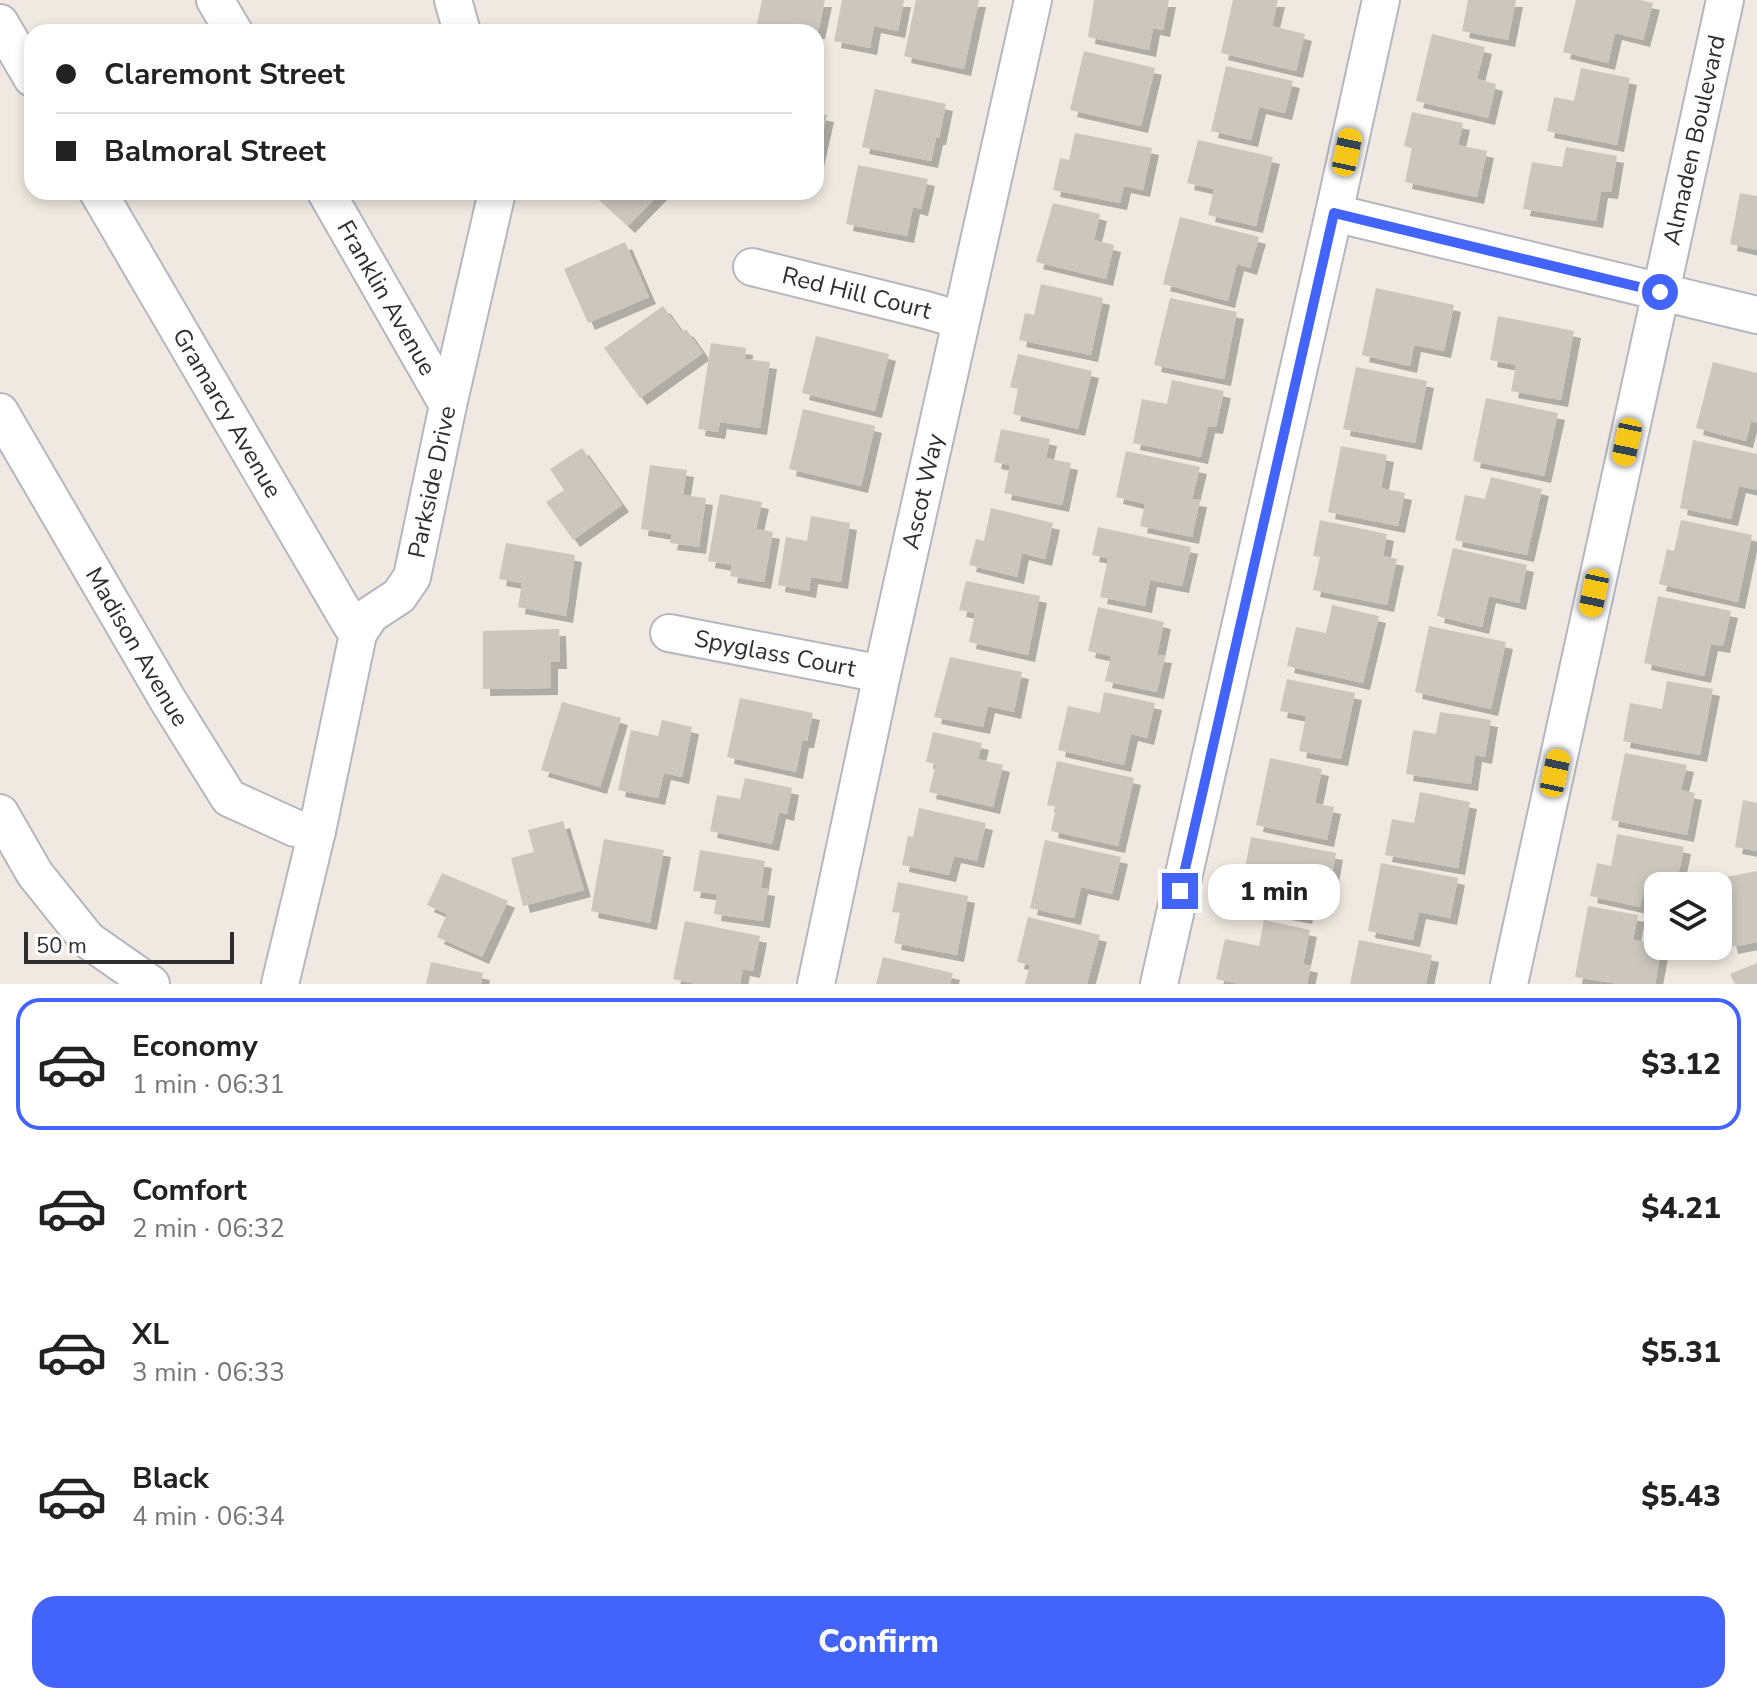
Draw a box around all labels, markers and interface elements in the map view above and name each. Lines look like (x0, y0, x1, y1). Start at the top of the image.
street label: Almaden Boulevard (1656, 32, 1733, 248)
text: Claremont Street (104, 54, 345, 95)
car (1330, 126, 1364, 178)
text: Balmoral Street (104, 131, 326, 172)
street label: Franklin Avenue (330, 214, 444, 381)
street label: Red Hill Court (779, 259, 936, 327)
route start (1642, 274, 1678, 310)
street label: Gramarcy Avenue (165, 322, 289, 504)
street label: Parkside Drive (400, 403, 463, 561)
car (1610, 416, 1644, 468)
street label: Ascot Way (894, 430, 952, 552)
street label: Madison Avenue (78, 561, 196, 733)
car (1577, 567, 1611, 619)
street label: Spyglass Court (692, 622, 859, 685)
car (1538, 747, 1572, 799)
callout: 1 min (1208, 863, 1340, 919)
map controls (1644, 872, 1732, 960)
button: layers (1644, 872, 1732, 960)
route end (1162, 873, 1198, 909)
text: 1 min (1240, 874, 1308, 909)
scale bar (24, 928, 234, 964)
text: 50 m (36, 931, 87, 961)
text: Economy (132, 1026, 258, 1067)
icon: car (36, 1028, 108, 1100)
text: $3.12 (1641, 1044, 1721, 1085)
text: 1 min · 06:31 (132, 1067, 285, 1102)
text: Comfort (132, 1170, 247, 1211)
icon: car (36, 1172, 108, 1244)
text: $4.21 (1641, 1188, 1721, 1229)
text: 2 min · 06:32 (132, 1211, 285, 1246)
text: XL (132, 1314, 169, 1355)
icon: car (36, 1316, 108, 1388)
text: $5.31 (1641, 1332, 1721, 1373)
text: 3 min · 06:33 (132, 1355, 285, 1390)
text: Black (132, 1458, 209, 1499)
icon: car (36, 1460, 108, 1532)
text: $5.43 (1641, 1476, 1721, 1517)
text: 4 min · 06:34 (132, 1499, 285, 1534)
button: Confirm (32, 1596, 1725, 1688)

